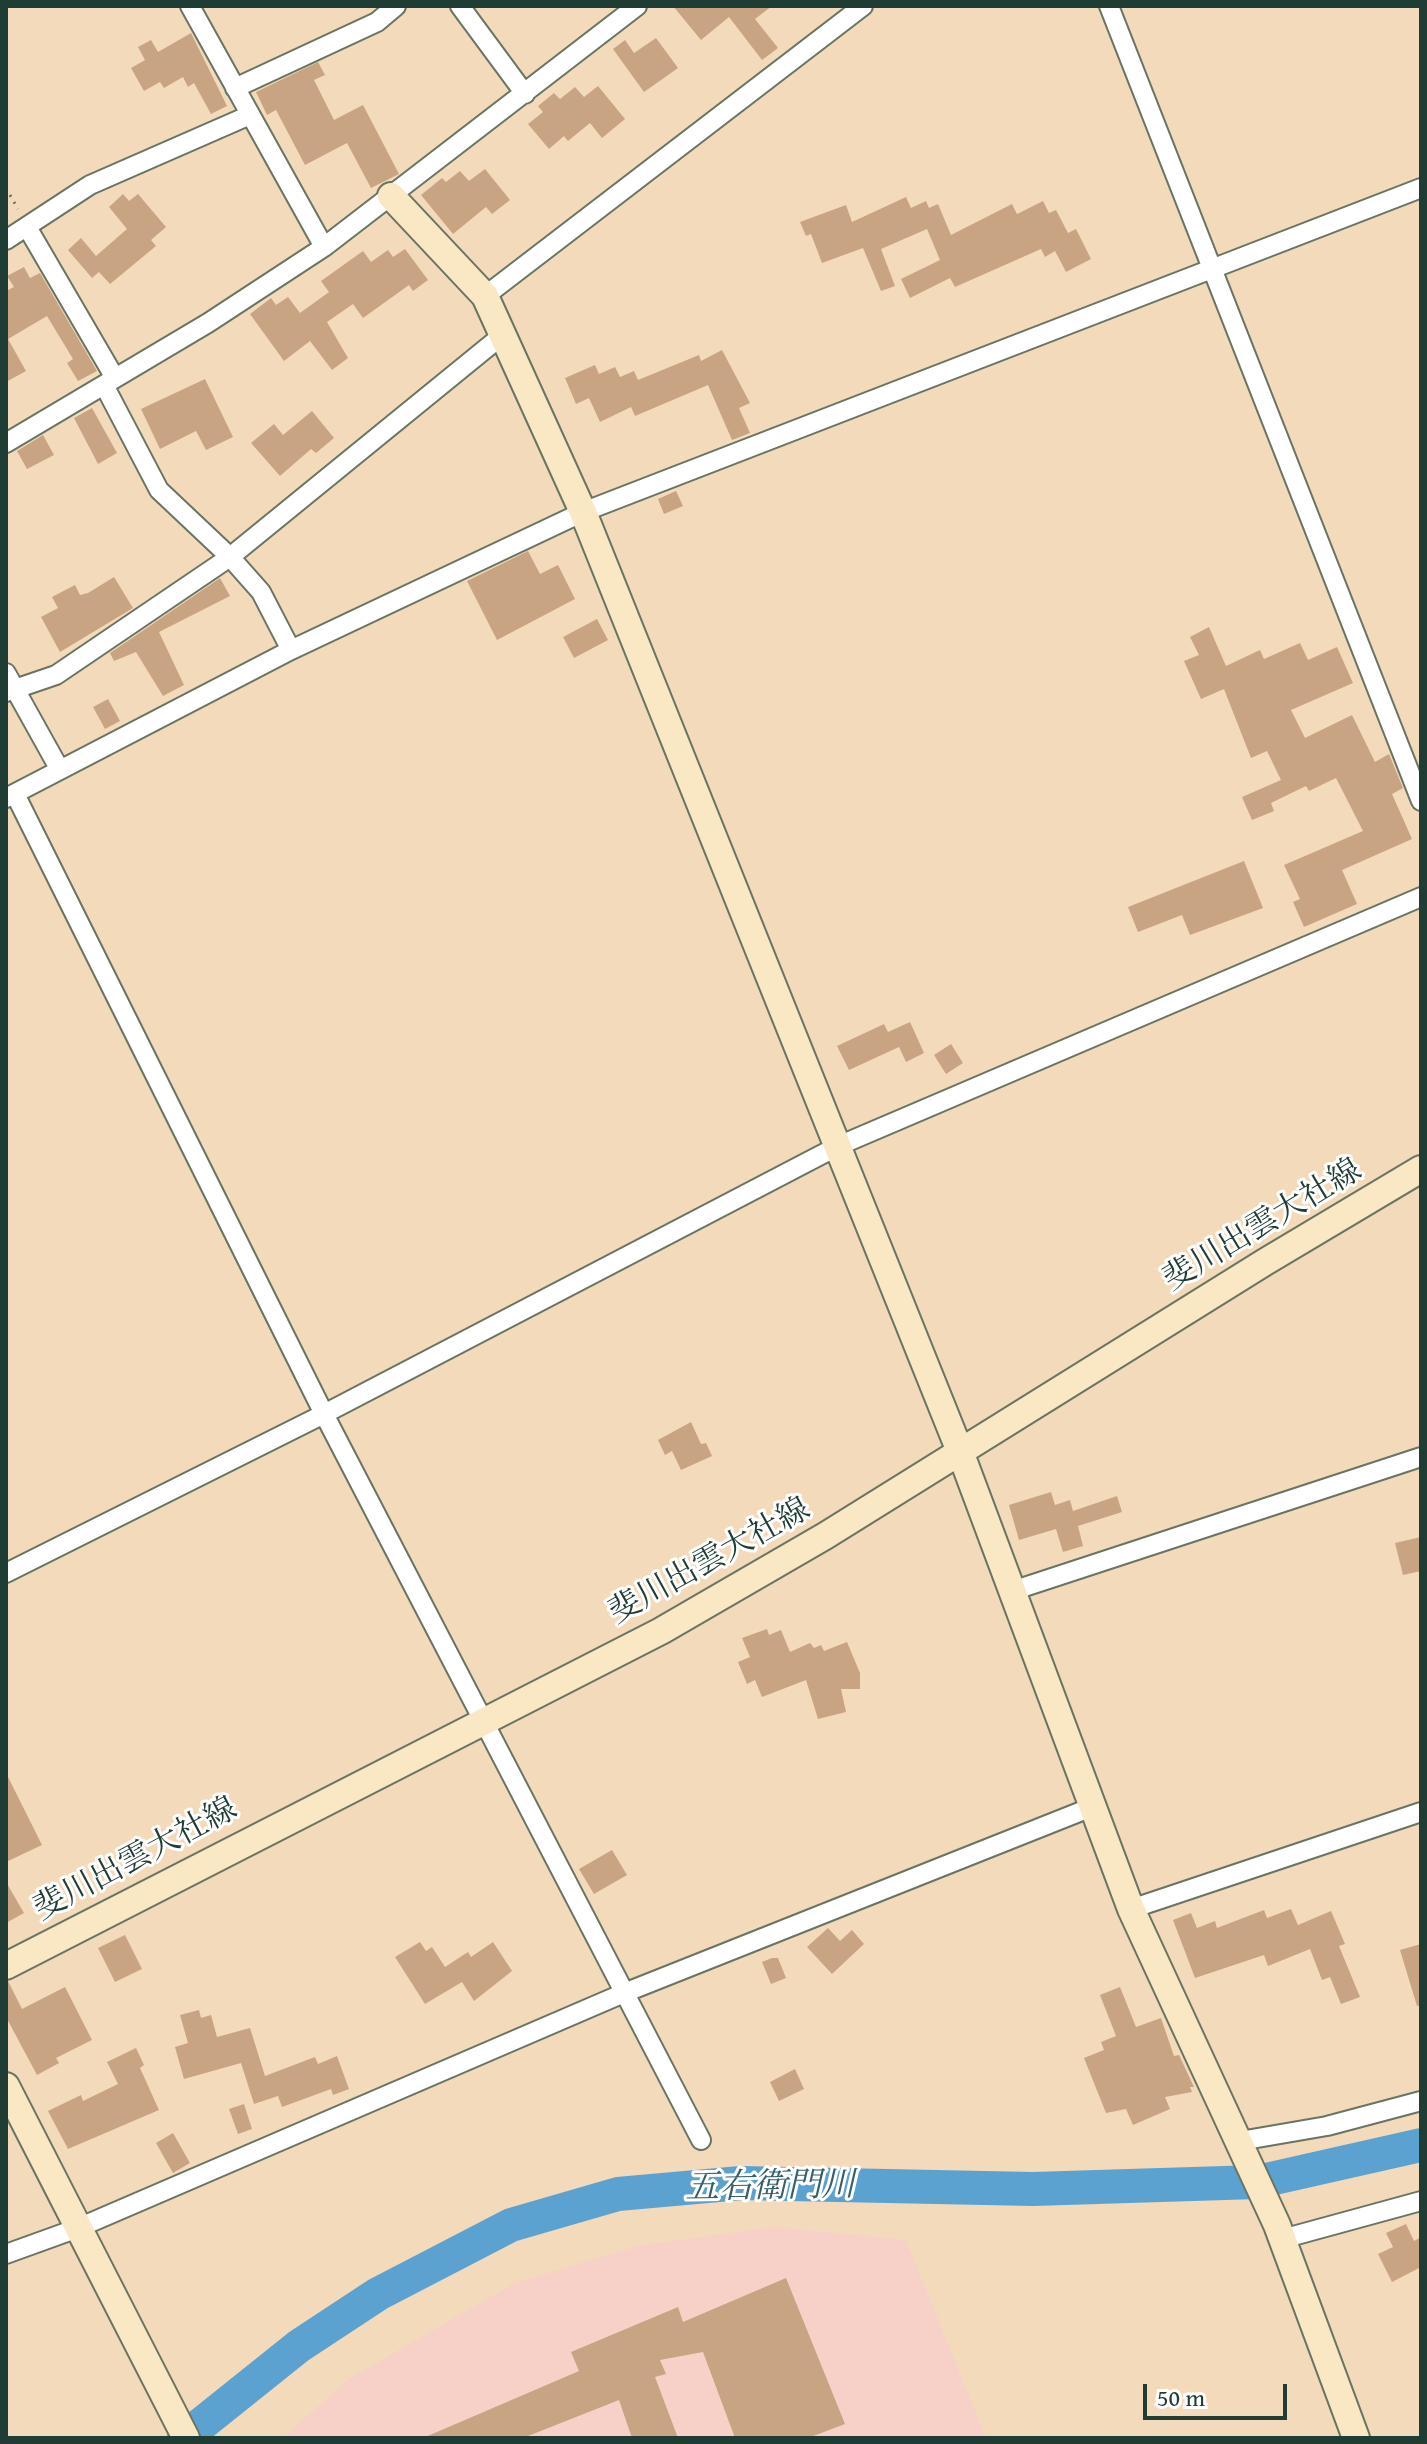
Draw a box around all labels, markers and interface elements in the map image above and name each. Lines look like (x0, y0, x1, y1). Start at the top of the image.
street label: 斐川出雲大社線 (1157, 1152, 1369, 1300)
street label: 斐川出雲大社線 (603, 1491, 817, 1633)
street label: 斐川出雲大社線 (28, 1790, 244, 1930)
water label: 五右衛門川 (685, 2166, 855, 2210)
scale bar (1147, 2368, 1291, 2418)
text: 50 m (1157, 2380, 1205, 2415)

